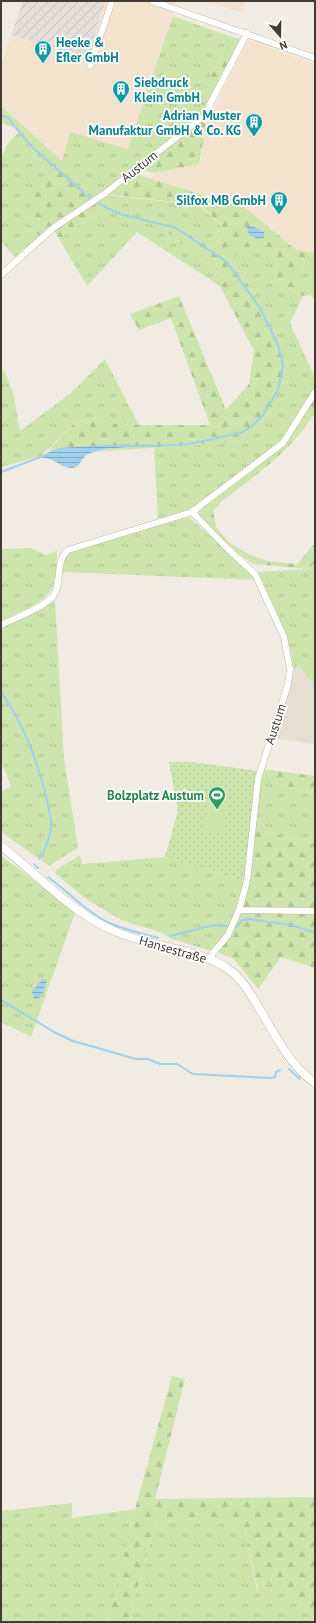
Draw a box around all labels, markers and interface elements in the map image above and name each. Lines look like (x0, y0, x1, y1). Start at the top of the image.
north arrow (260, 16, 300, 56)
place label: Heeke & Efler GmbH (56, 34, 119, 66)
text: N (278, 38, 289, 53)
building icon: Heeke & Efler GmbH (33, 39, 53, 64)
place label: Siebdruck Klein GmbH (134, 74, 200, 106)
building icon: Siebdruck Klein GmbH (111, 79, 131, 104)
place label: Adrian Muster Manufaktur GmbH & Co. KG (89, 107, 241, 139)
building icon: Adrian Muster Manufaktur GmbH & Co. KG (244, 112, 264, 137)
street label: Austum (118, 147, 161, 186)
building icon: Silfox MB GmbH (269, 190, 289, 215)
place label: Silfox MB GmbH (176, 192, 266, 209)
street label: Austum (261, 702, 290, 747)
sports icon: Bolzplatz Austum (207, 785, 227, 810)
place label: Bolzplatz Austum (107, 787, 204, 804)
street label: Hansestraße (137, 932, 209, 967)

